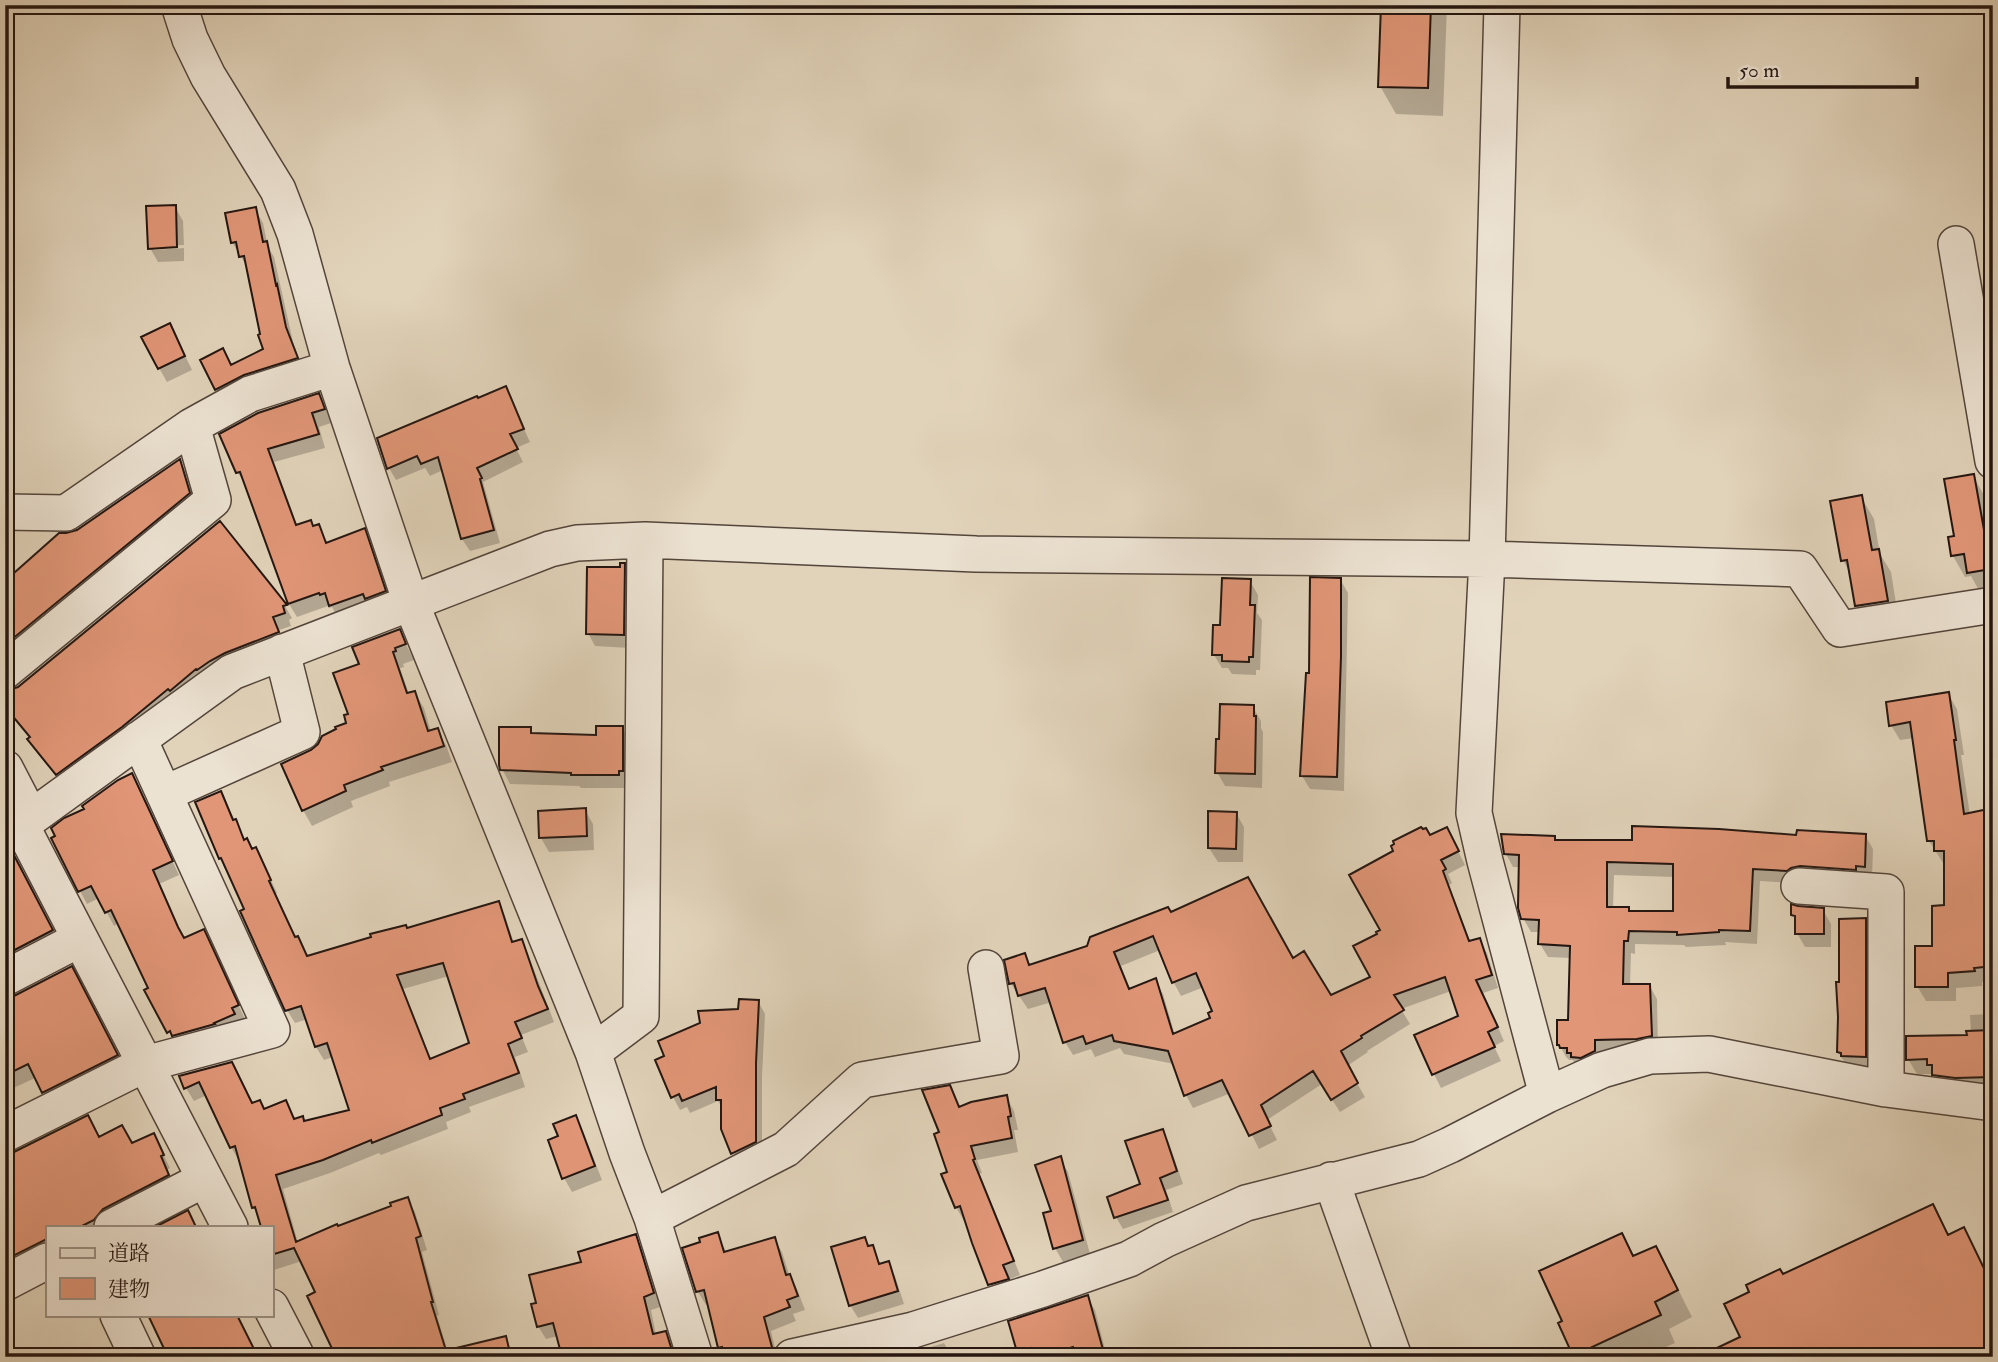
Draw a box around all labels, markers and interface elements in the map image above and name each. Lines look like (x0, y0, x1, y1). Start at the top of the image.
scale bar (1728, 46, 1918, 90)
text: 50 m (1739, 57, 1780, 84)
legend (46, 1226, 273, 1316)
text: 道路 (108, 1240, 150, 1267)
text: 建物 (108, 1276, 150, 1303)

